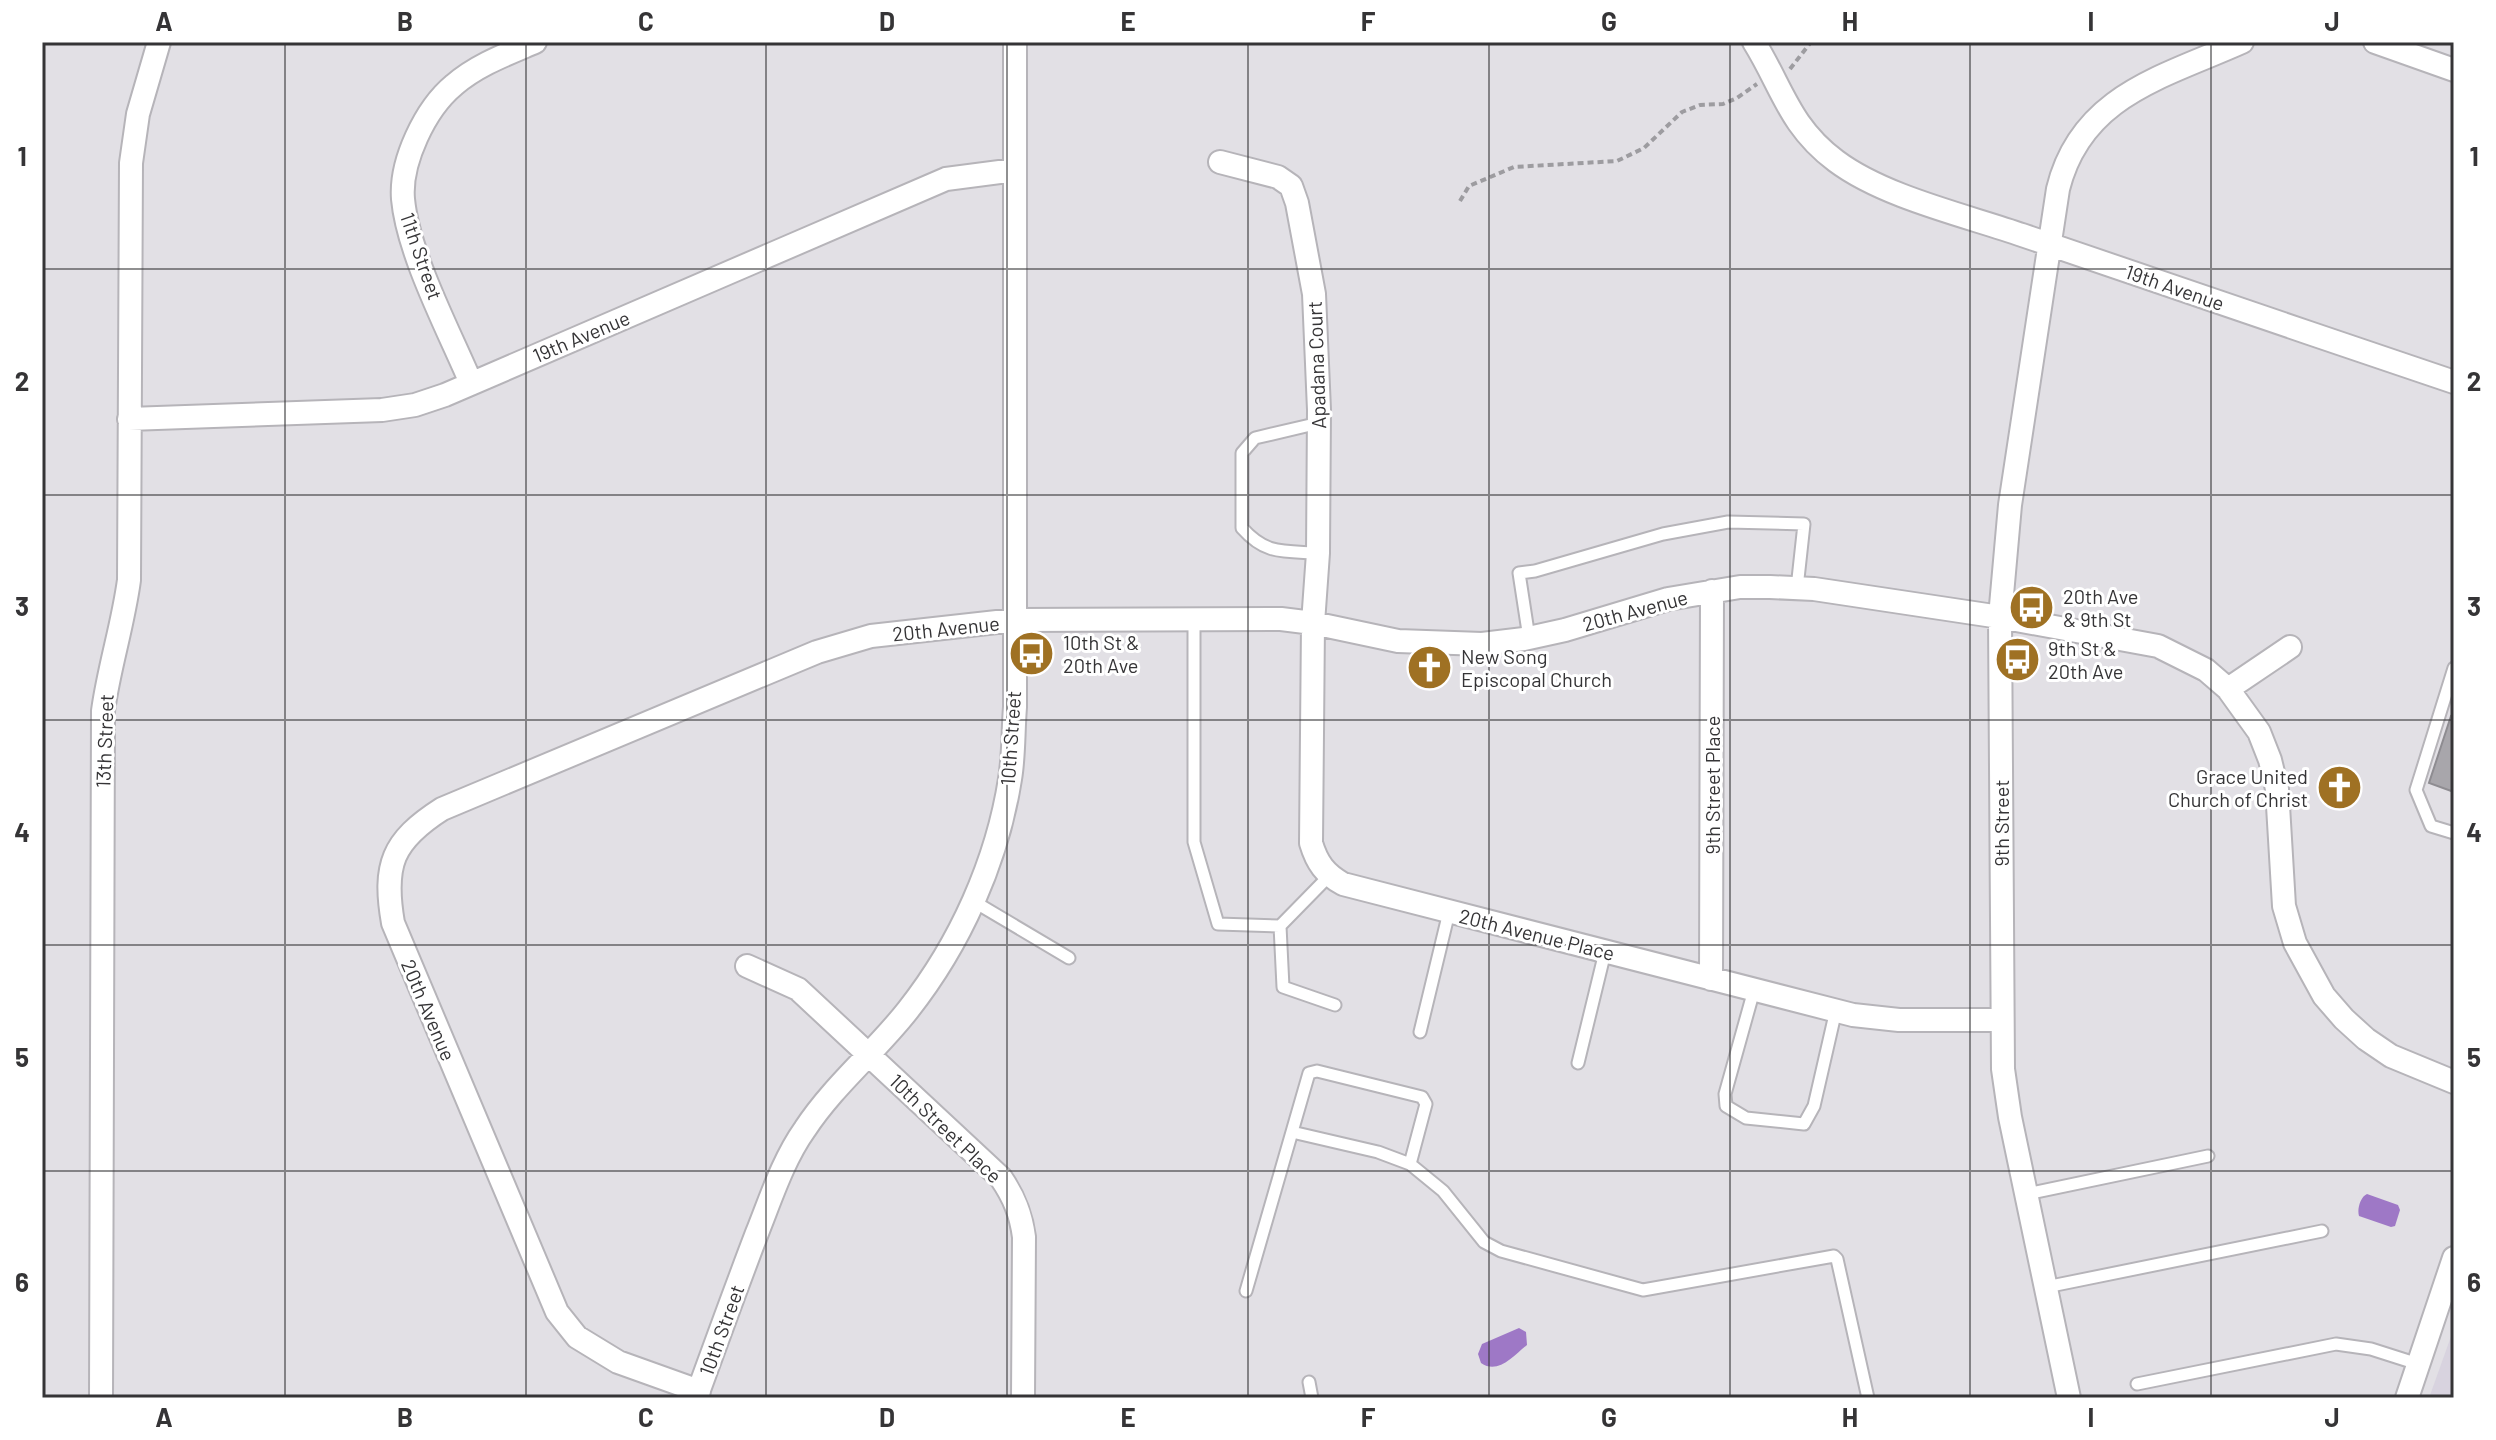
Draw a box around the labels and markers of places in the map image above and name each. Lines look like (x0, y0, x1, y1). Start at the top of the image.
bus stop icon: 20th Ave & 9th St (2008, 583, 2056, 631)
place label: 20th Ave & 9th St (2063, 584, 2138, 631)
bus stop icon: 10th St & 20th Ave (1008, 629, 1056, 677)
place label: 10th St & 20th Ave (1063, 630, 1139, 677)
bus stop icon: 9th St & 20th Ave (1993, 635, 2041, 683)
place label: 9th St & 20th Ave (2048, 636, 2123, 683)
church icon: New Song Episcopal Church (1406, 644, 1454, 692)
place label: New Song Episcopal Church (1461, 644, 1612, 691)
place label: Grace United Church of Christ (2168, 764, 2308, 811)
church icon: Grace United Church of Christ (2315, 764, 2363, 812)

